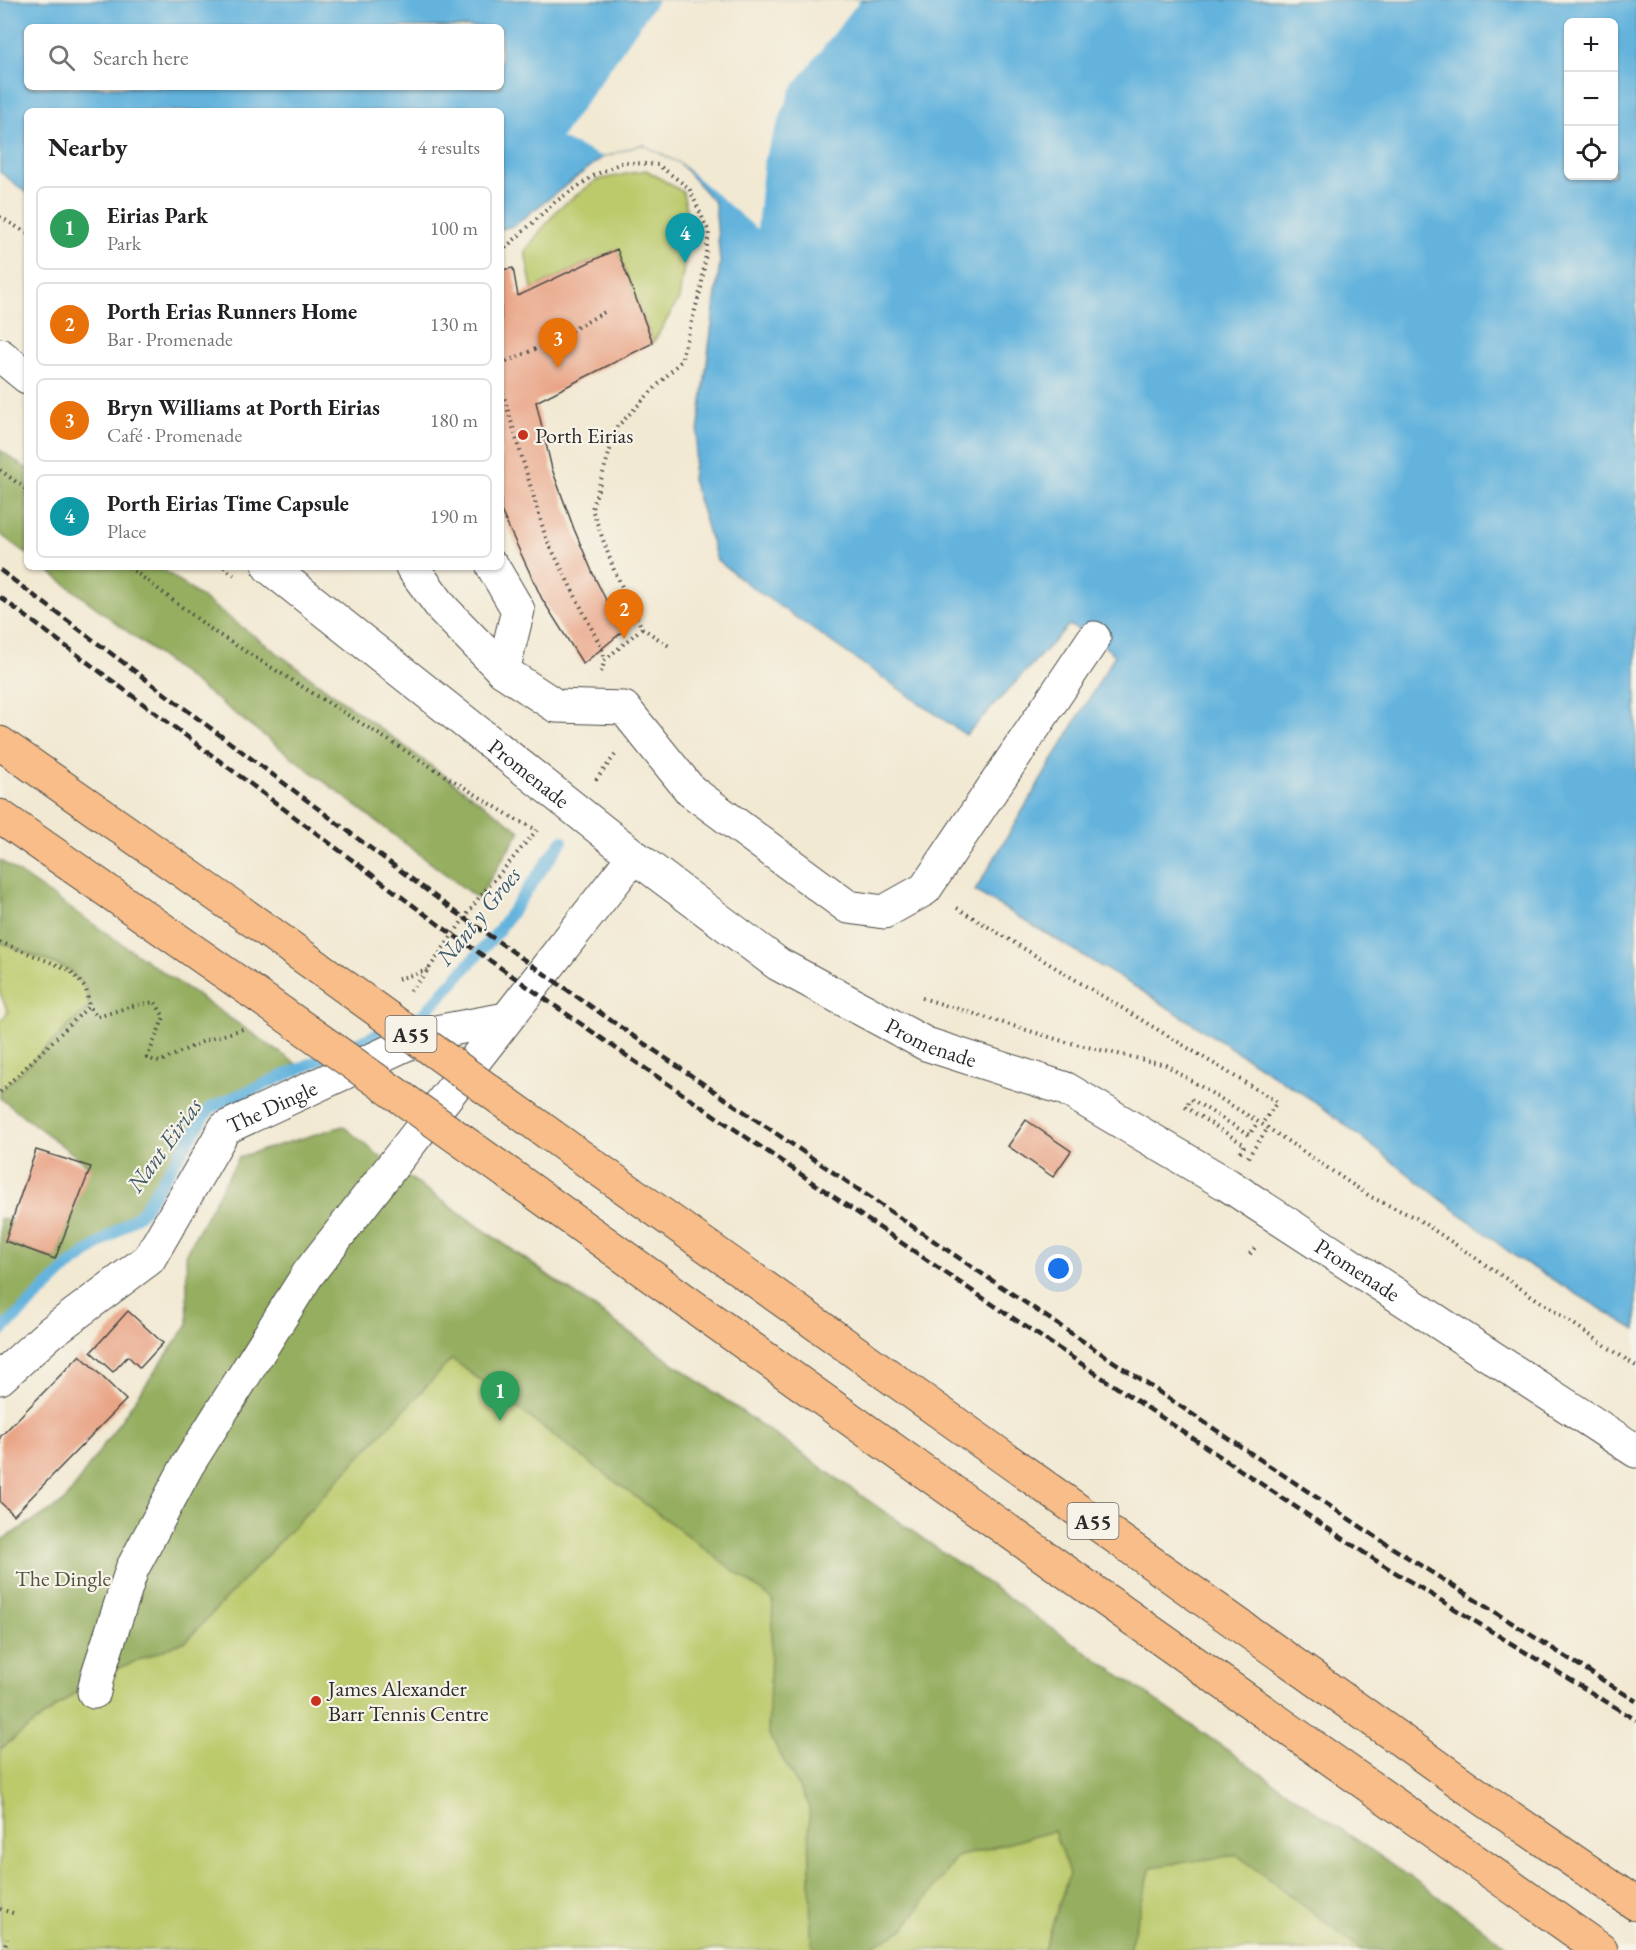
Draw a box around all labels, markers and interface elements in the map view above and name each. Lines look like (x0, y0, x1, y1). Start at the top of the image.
map controls (1564, 18, 1618, 180)
button: + (1564, 18, 1618, 72)
search box (24, 24, 504, 90)
icon: search (45, 41, 78, 74)
text: Search here (93, 43, 188, 72)
button: − (1564, 72, 1618, 126)
button: locate (1564, 126, 1618, 180)
text: Nearby (48, 130, 128, 164)
text: 4 results (417, 134, 480, 160)
text: Eirias Park (107, 201, 208, 230)
pin: 4 (666, 214, 704, 263)
text: 1 (64, 215, 75, 241)
text: 100 m (430, 215, 478, 241)
text: Park (107, 230, 141, 256)
text: Porth Erias Runners Home (107, 297, 357, 326)
text: 2 (64, 311, 75, 337)
text: 130 m (430, 311, 478, 337)
pin: 3 (538, 318, 578, 368)
text: Bar · Promenade (107, 326, 233, 352)
text: Bryn Williams at Porth Eirias (107, 393, 380, 422)
text: 3 (64, 407, 75, 433)
text: 180 m (430, 407, 478, 433)
place label: Porth Eirias (535, 421, 633, 450)
text: Café · Promenade (107, 422, 242, 448)
marker: Porth Eirias (516, 428, 530, 442)
text: Porth Eirias Time Capsule (107, 489, 349, 518)
text: 4 (64, 503, 75, 529)
text: 190 m (430, 503, 478, 529)
text: Place (107, 518, 146, 544)
pin: 2 (604, 590, 644, 639)
street label: Promenade (483, 732, 576, 815)
water label: Nant y Groes (428, 860, 528, 972)
street label: Promenade (880, 1010, 981, 1074)
road number: A55 (386, 1016, 436, 1052)
street label: The Dingle (222, 1073, 322, 1140)
water label: Nant Eirias (119, 1091, 209, 1199)
street label: Promenade (1309, 1231, 1406, 1308)
your location (1044, 1254, 1073, 1283)
pin: 1 (480, 1372, 520, 1421)
road number: A55 (1068, 1503, 1118, 1539)
park label: The Dingle (15, 1564, 111, 1593)
place label: James Alexander Barr Tennis Centre (326, 1674, 489, 1728)
marker: James Alexander Barr Tennis Centre (309, 1694, 323, 1708)

